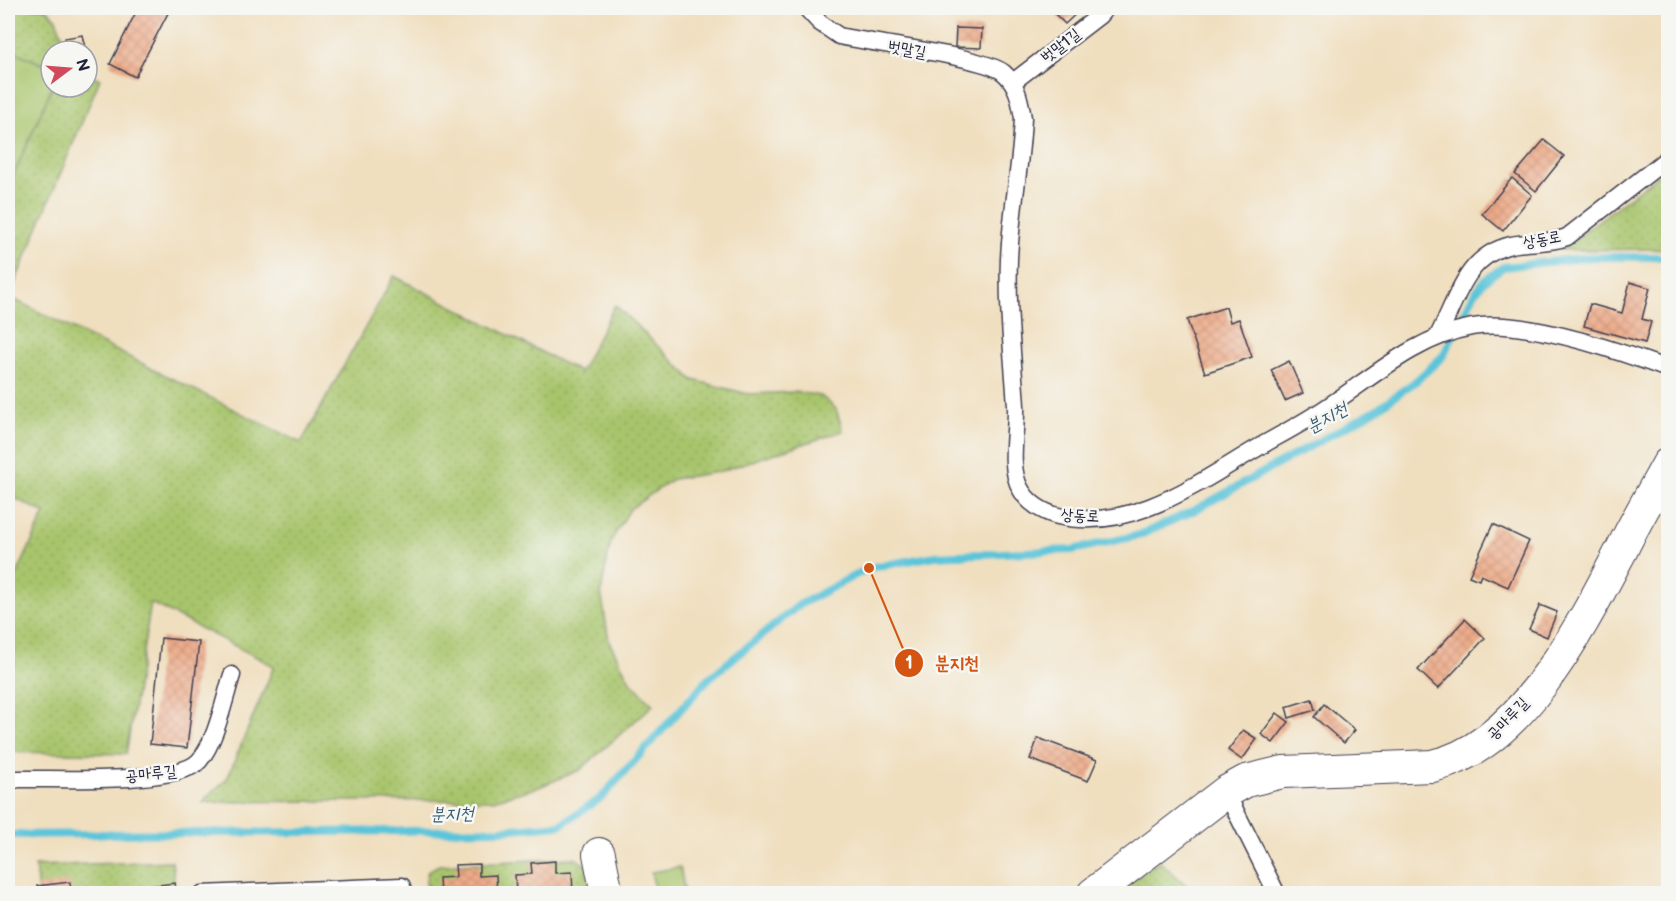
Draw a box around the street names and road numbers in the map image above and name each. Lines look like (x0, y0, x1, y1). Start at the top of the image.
street label: 벗말1길 (1037, 25, 1085, 67)
street label: 벗말길 (886, 37, 928, 63)
street label: 상동로 (1521, 227, 1563, 253)
street label: 상동로 (1060, 506, 1100, 526)
street label: 공마루길 (1483, 694, 1533, 744)
street label: 공마루길 (124, 762, 178, 786)

